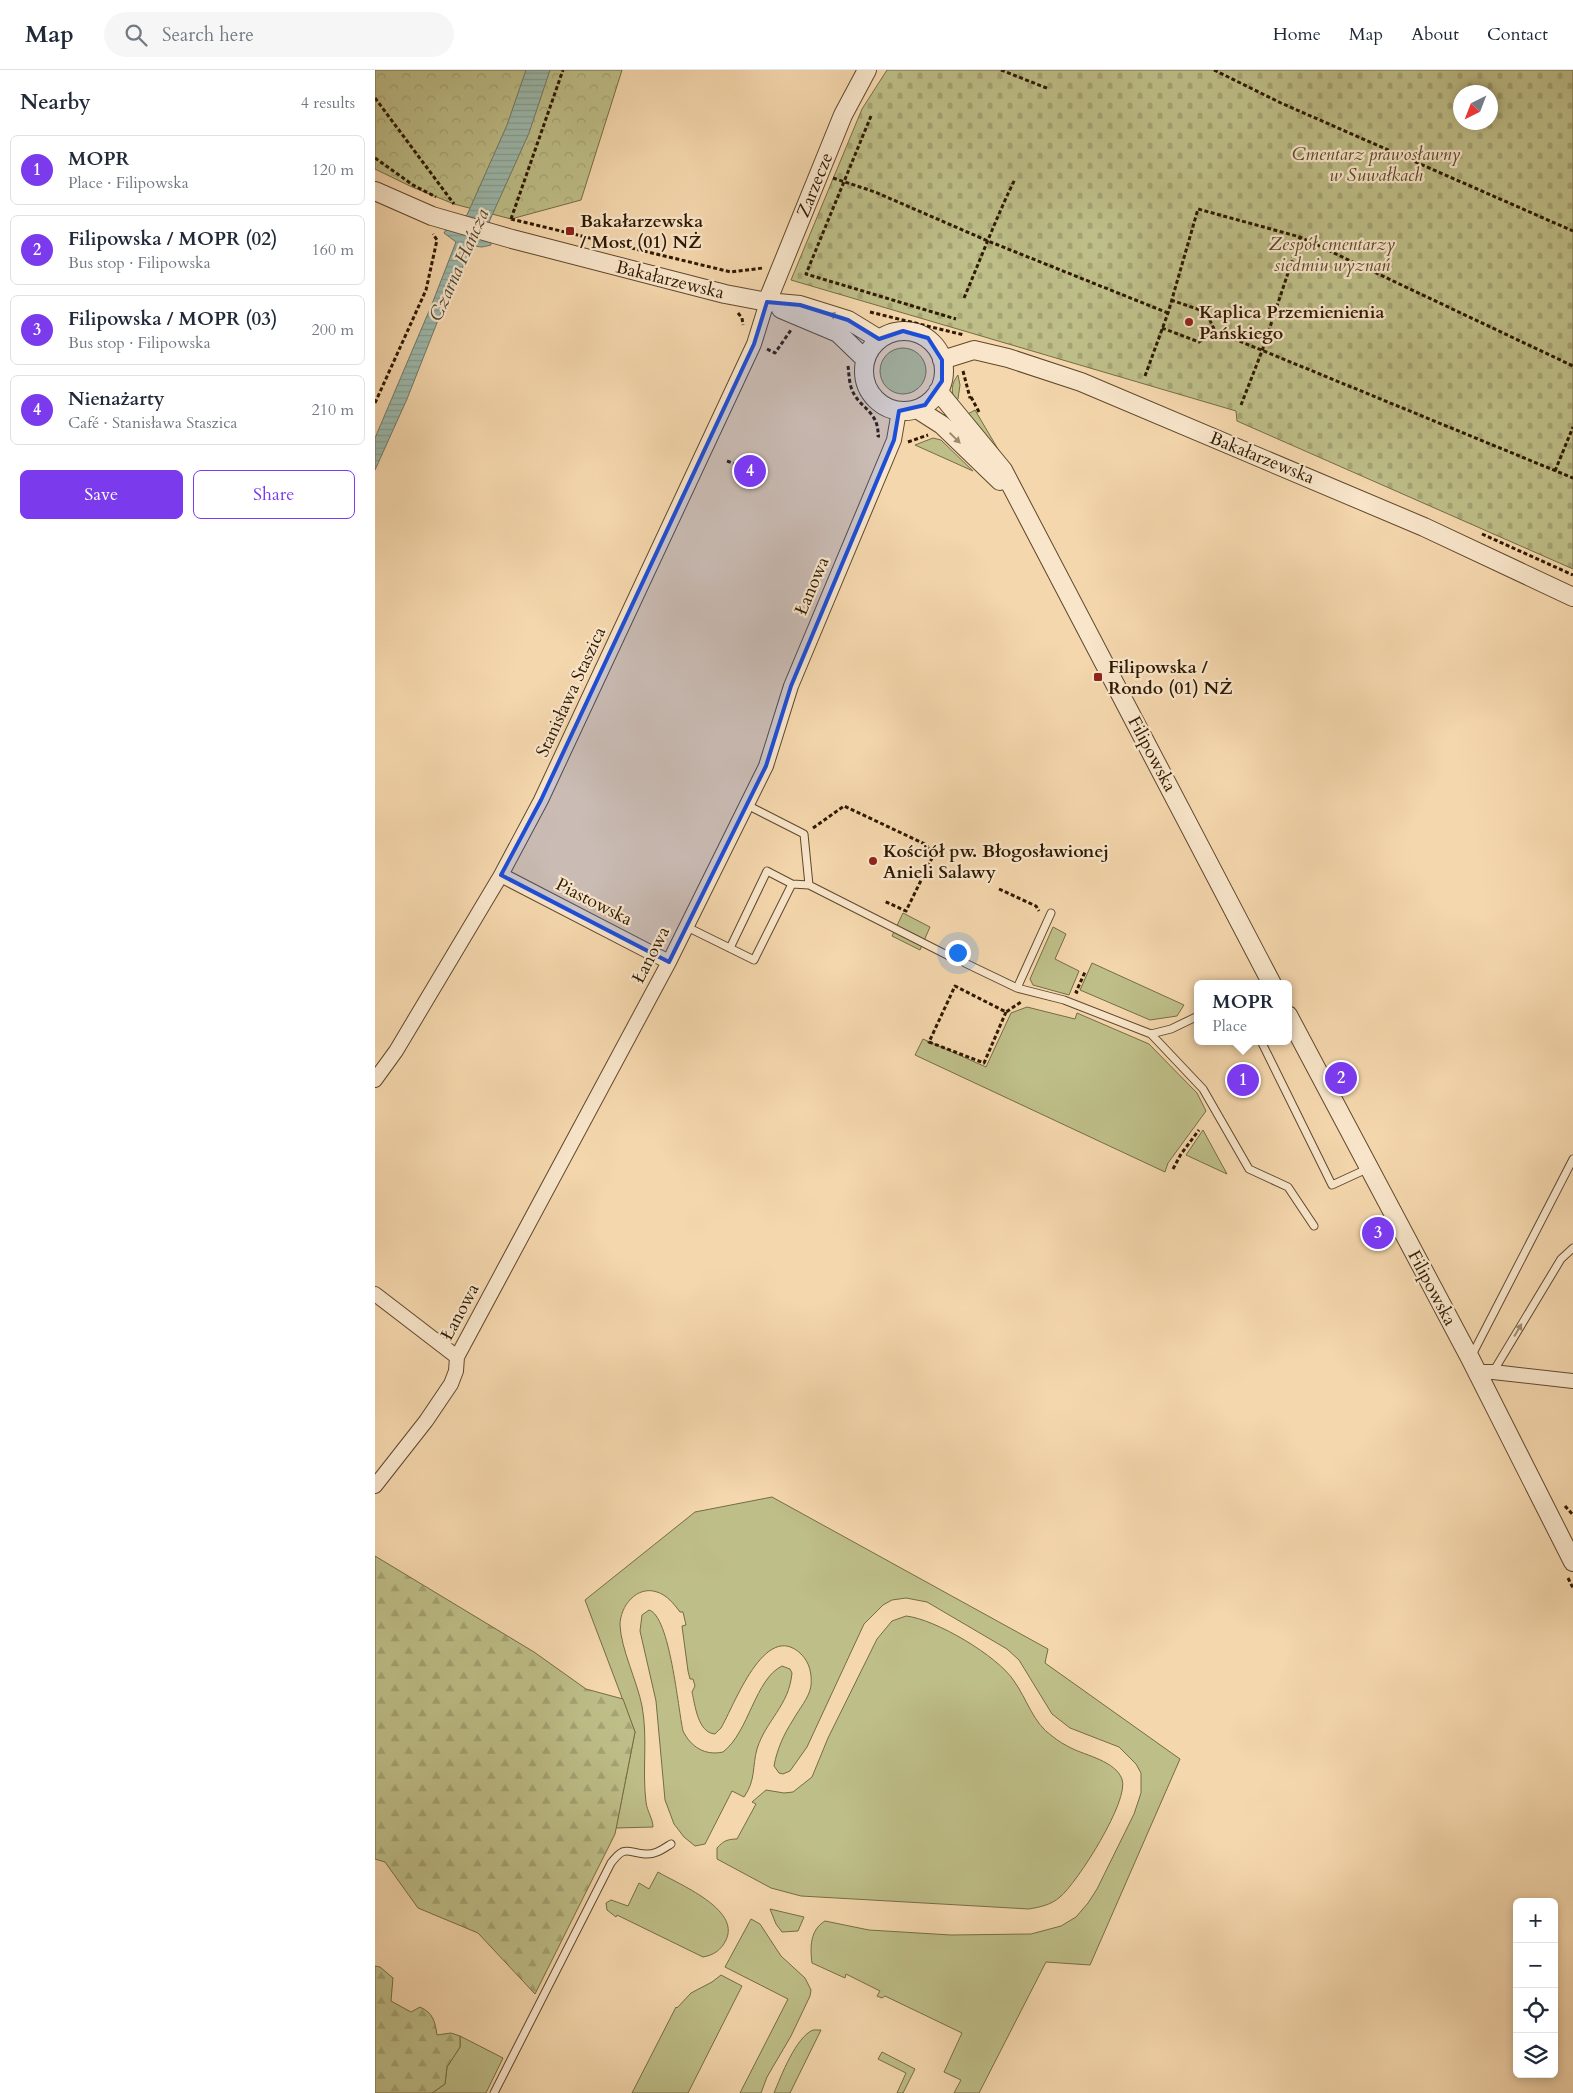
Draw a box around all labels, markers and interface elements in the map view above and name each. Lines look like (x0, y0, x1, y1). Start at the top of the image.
search box (104, 12, 454, 57)
text: Map (25, 18, 74, 51)
icon: search (122, 21, 150, 49)
text: Search here (162, 22, 254, 48)
text: Home (1273, 22, 1321, 47)
text: Map (1349, 22, 1383, 47)
text: About (1411, 22, 1459, 47)
text: Contact (1487, 22, 1548, 47)
north arrow (1453, 85, 1498, 130)
text: Nearby (20, 88, 91, 117)
text: 4 results (301, 92, 355, 114)
park label: Cmentarz prawosławny w Suwałkach (1292, 142, 1460, 188)
text: MOPR (68, 146, 129, 172)
street label: Zarzecze (791, 149, 839, 221)
text: 1 (33, 159, 41, 181)
text: 120 m (312, 159, 354, 181)
text: Place · Filipowska (68, 172, 189, 194)
water label: Czarna Hańcza (423, 204, 496, 325)
place label: Bakałarzewska / Most (01) NŻ (580, 209, 703, 255)
marker: Bakałarzewska / Most (01) NŻ (564, 225, 576, 237)
text: Filipowska / MOPR (02) (68, 226, 278, 252)
park label: Zespół cmentarzy siedmiu wyznań (1269, 232, 1395, 278)
text: 2 (33, 239, 41, 261)
text: 160 m (312, 239, 354, 261)
text: Bus stop · Filipowska (68, 252, 211, 274)
street label: Bakałarzewska (613, 254, 727, 306)
place label: Kaplica Przemienienia Pańskiego (1199, 300, 1384, 346)
text: Filipowska / MOPR (03) (68, 306, 278, 332)
one-way arrow (829, 312, 844, 320)
marker: Kaplica Przemienienia Pańskiego (1183, 316, 1195, 328)
text: 3 (33, 319, 41, 341)
text: 200 m (312, 319, 354, 341)
text: Bus stop · Filipowska (68, 332, 211, 354)
text: Nienażarty (68, 386, 164, 412)
text: 4 (33, 399, 41, 421)
text: 210 m (312, 399, 354, 421)
text: Café · Stanisława Staszica (68, 412, 237, 434)
street label: Bakałarzewska (1206, 426, 1318, 490)
one-way arrow (949, 432, 961, 444)
pin: 4 (734, 452, 766, 490)
button: Save (20, 470, 183, 519)
button: Share (193, 470, 355, 519)
street label: Łanowa (789, 553, 835, 619)
street label: Stanisława Staszica (530, 623, 612, 761)
place label: Filipowska / Rondo (01) NŻ (1108, 655, 1233, 701)
marker: Filipowska / Rondo (01) NŻ (1092, 671, 1104, 683)
street label: Filipowska (1122, 712, 1182, 796)
place label: Kościół pw. Błogosławionej Anieli Salawy (883, 839, 1109, 885)
marker: Kościół pw. Błogosławionej Anieli Salawy (867, 855, 879, 867)
street label: Piastowska (551, 872, 637, 932)
street label: Łanowa (626, 922, 676, 988)
your location (945, 940, 971, 966)
popup (1194, 980, 1292, 1045)
text: MOPR (1212, 989, 1274, 1015)
text: Place (1212, 1015, 1247, 1037)
pin: 2 (1325, 1059, 1357, 1097)
pin: 1 (1227, 1061, 1259, 1099)
pin: 3 (1362, 1214, 1394, 1252)
street label: Filipowska (1402, 1246, 1462, 1330)
street label: Łanowa (435, 1279, 485, 1345)
one-way arrow (1513, 1324, 1523, 1337)
map controls (1513, 1898, 1558, 2078)
button: + (1513, 1898, 1558, 1943)
button: − (1513, 1943, 1558, 1988)
button: locate (1513, 1988, 1558, 2033)
button: layers (1513, 2033, 1558, 2078)

